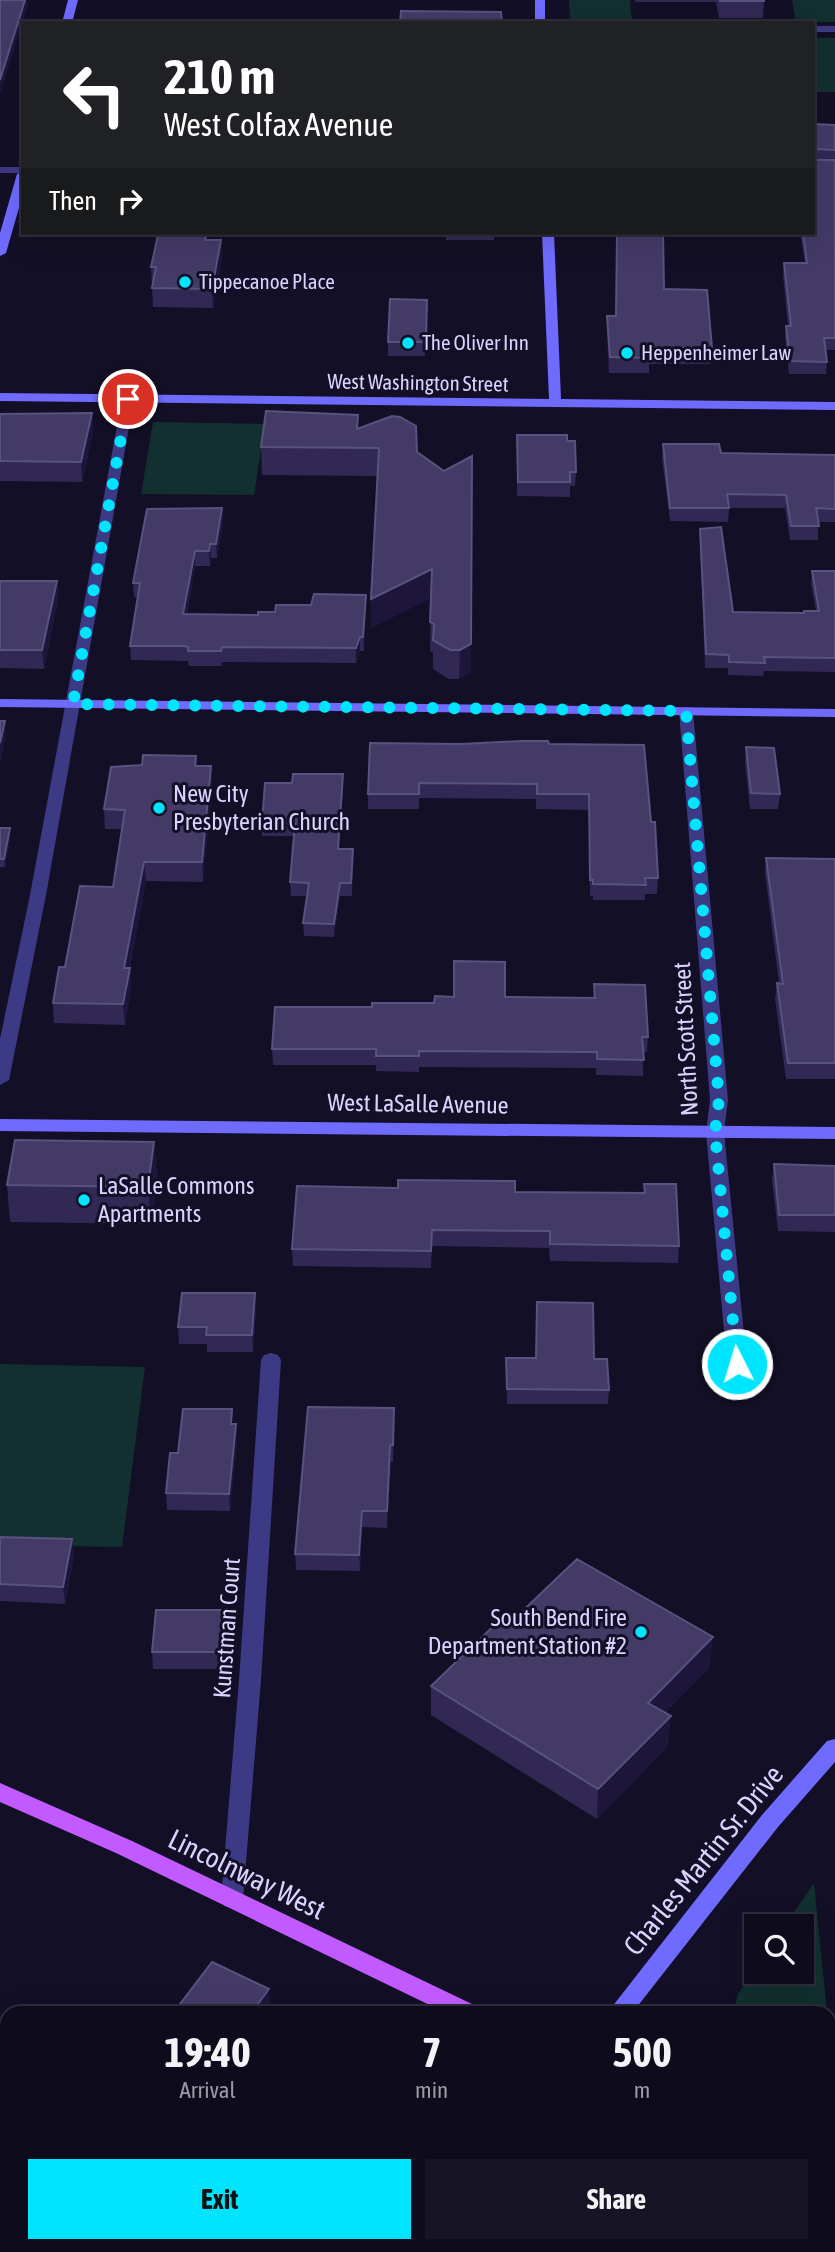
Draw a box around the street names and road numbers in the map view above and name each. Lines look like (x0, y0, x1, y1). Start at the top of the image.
street label: West Washington Street (327, 368, 509, 396)
street label: North Scott Street (668, 961, 703, 1117)
street label: West LaSalle Avenue (327, 1088, 509, 1119)
street label: Kunstman Court (208, 1557, 245, 1699)
street label: Charles Martin Sr. Drive (617, 1759, 789, 1961)
street label: Lincolnway West (163, 1822, 331, 1926)

